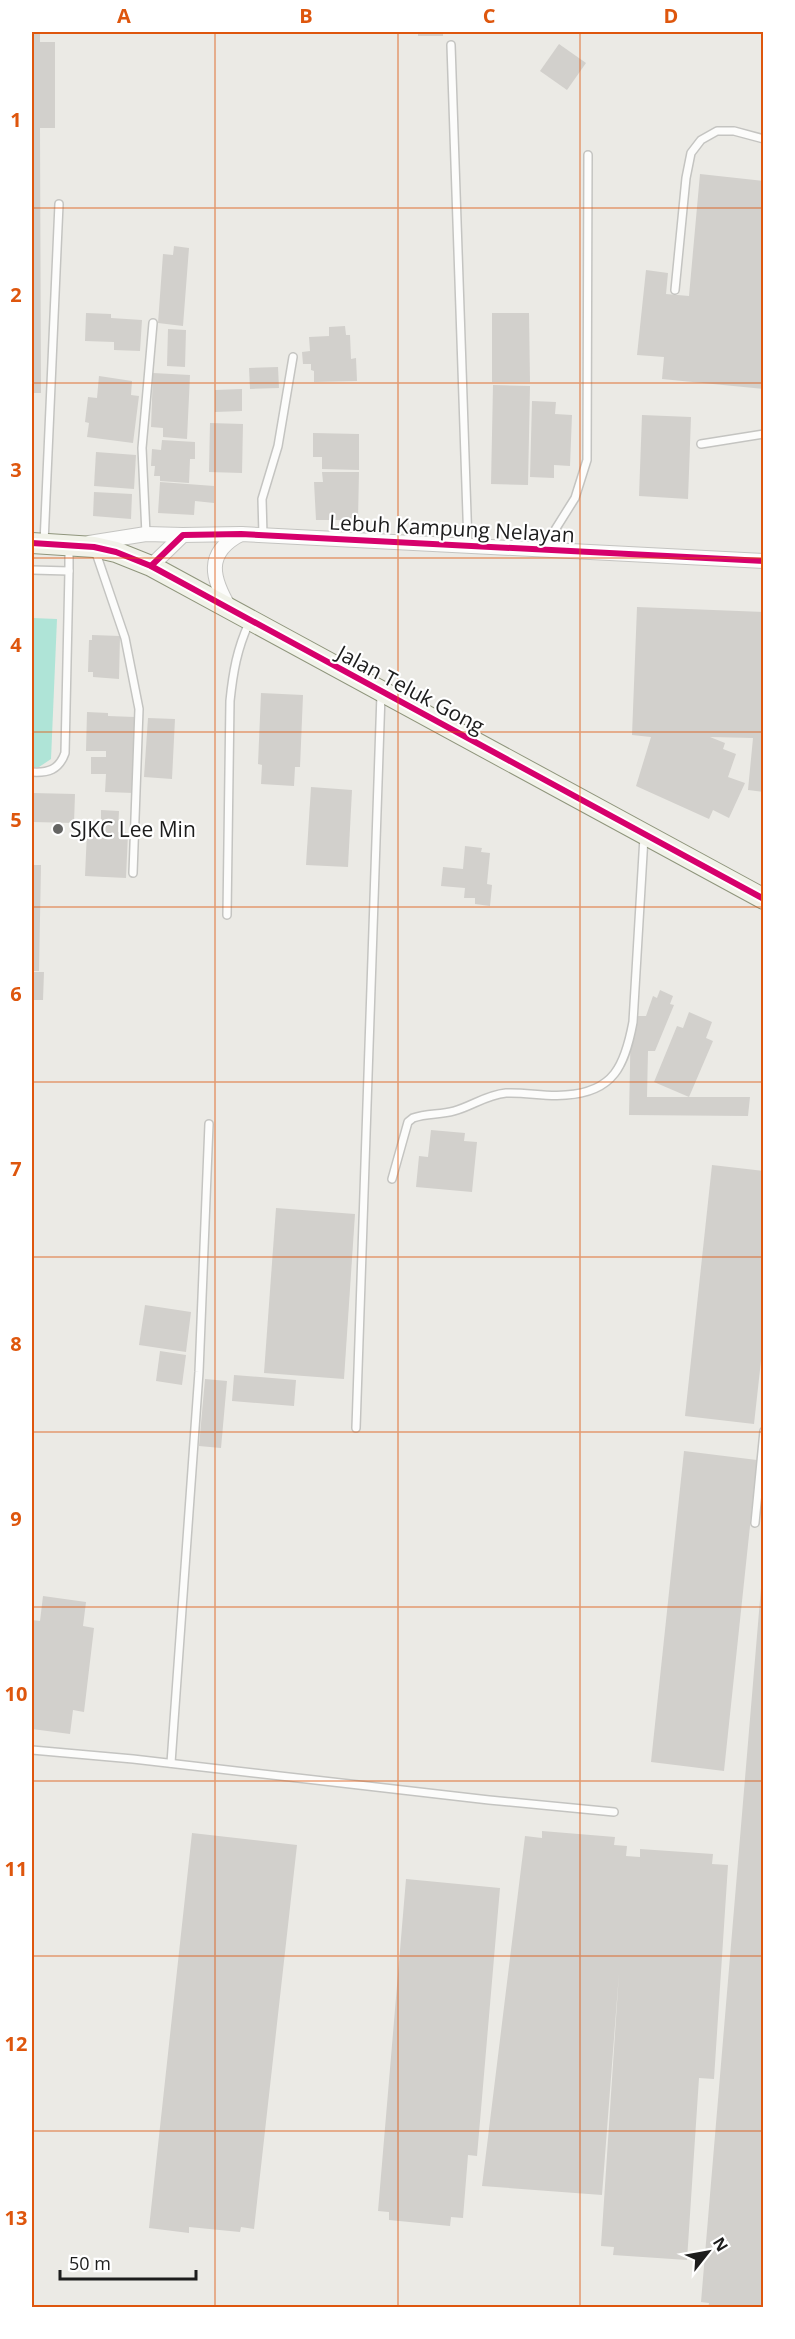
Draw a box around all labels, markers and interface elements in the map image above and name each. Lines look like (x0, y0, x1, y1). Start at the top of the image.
text: A (117, 2, 131, 29)
text: B (299, 2, 313, 29)
text: C (483, 2, 496, 29)
text: D (664, 2, 678, 29)
text: 1 (10, 106, 22, 133)
text: 2 (10, 281, 22, 308)
text: 3 (10, 456, 22, 483)
street label: Lebuh Kampung Nelayan (328, 508, 576, 548)
text: 4 (10, 631, 22, 658)
street label: Jalan Teluk Gong (331, 637, 489, 740)
text: 5 (10, 806, 22, 833)
place label: SJKC Lee Min (70, 815, 196, 843)
marker: SJKC Lee Min (51, 822, 65, 836)
text: 6 (10, 980, 22, 1007)
text: 7 (10, 1155, 22, 1182)
text: 8 (10, 1330, 22, 1357)
text: 9 (10, 1505, 22, 1532)
text: 10 (5, 1680, 27, 1707)
text: 11 (5, 1855, 27, 1882)
text: 12 (5, 2030, 27, 2057)
text: 13 (5, 2204, 27, 2231)
north arrow (678, 2222, 738, 2282)
text: N (708, 2233, 734, 2256)
scale bar (60, 2243, 196, 2281)
text: 50 m (69, 2251, 111, 2275)

